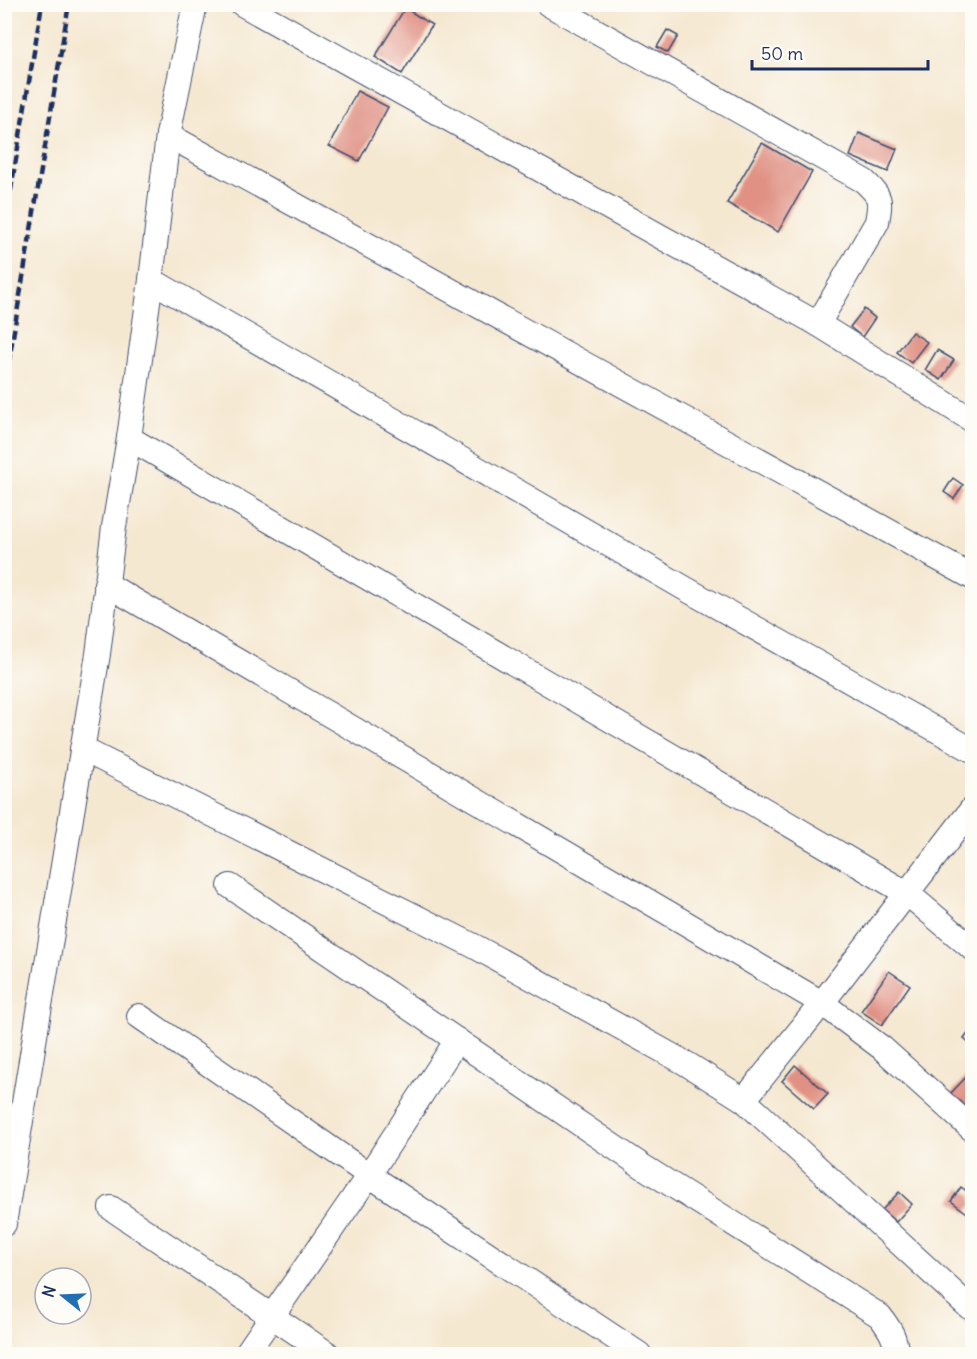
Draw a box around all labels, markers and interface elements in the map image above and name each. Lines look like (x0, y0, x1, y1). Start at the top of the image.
scale bar (752, 33, 928, 71)
text: 50 m (761, 42, 803, 65)
north arrow (33, 1266, 93, 1326)
text: N (38, 1283, 60, 1300)

